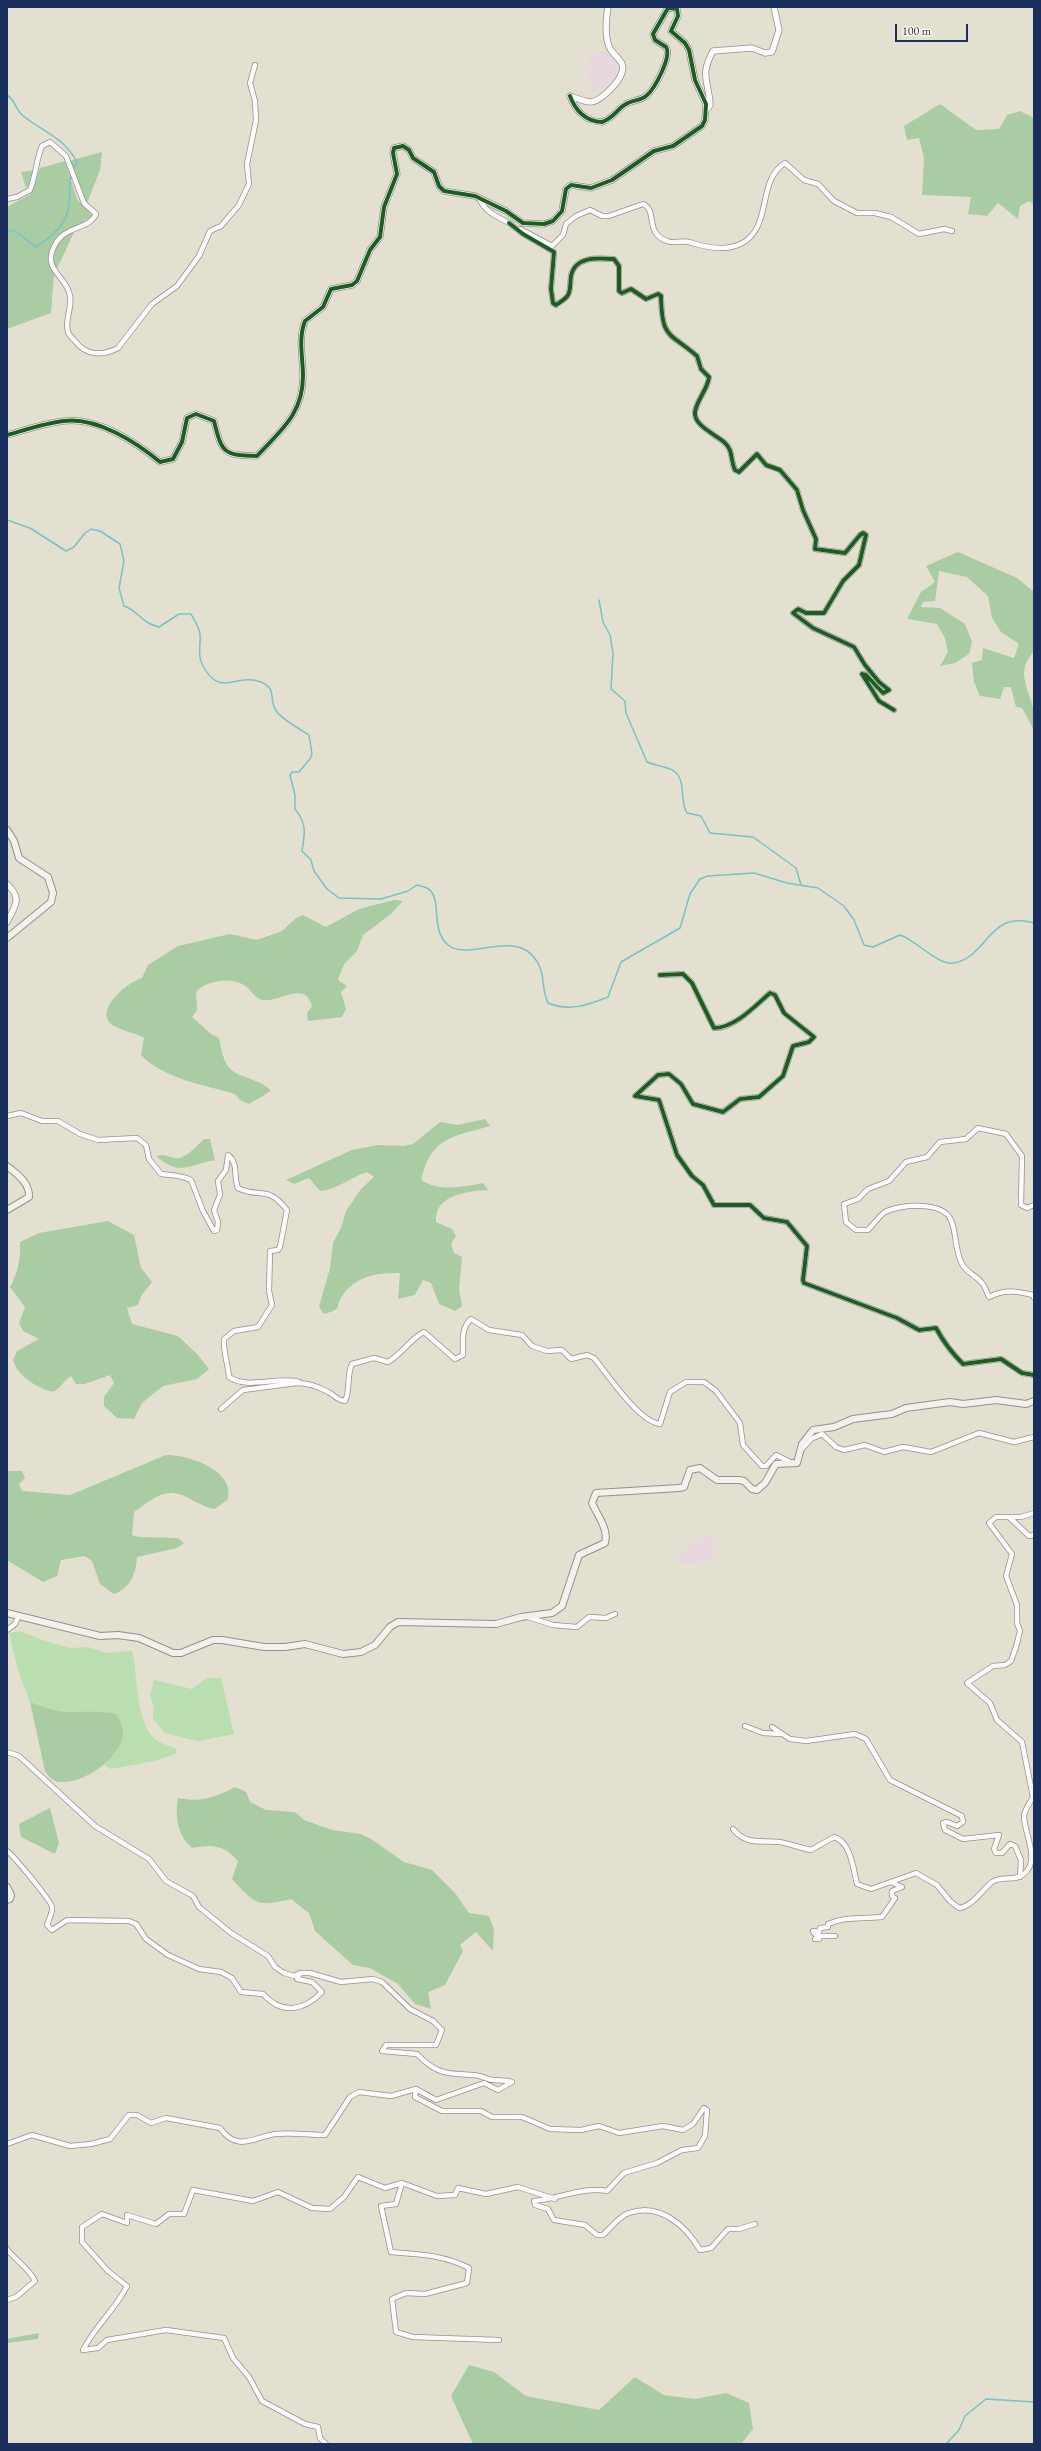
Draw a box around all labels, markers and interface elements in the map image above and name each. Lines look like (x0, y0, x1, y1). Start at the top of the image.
scale bar (897, 16, 970, 42)
text: 100 m (902, 23, 931, 39)

